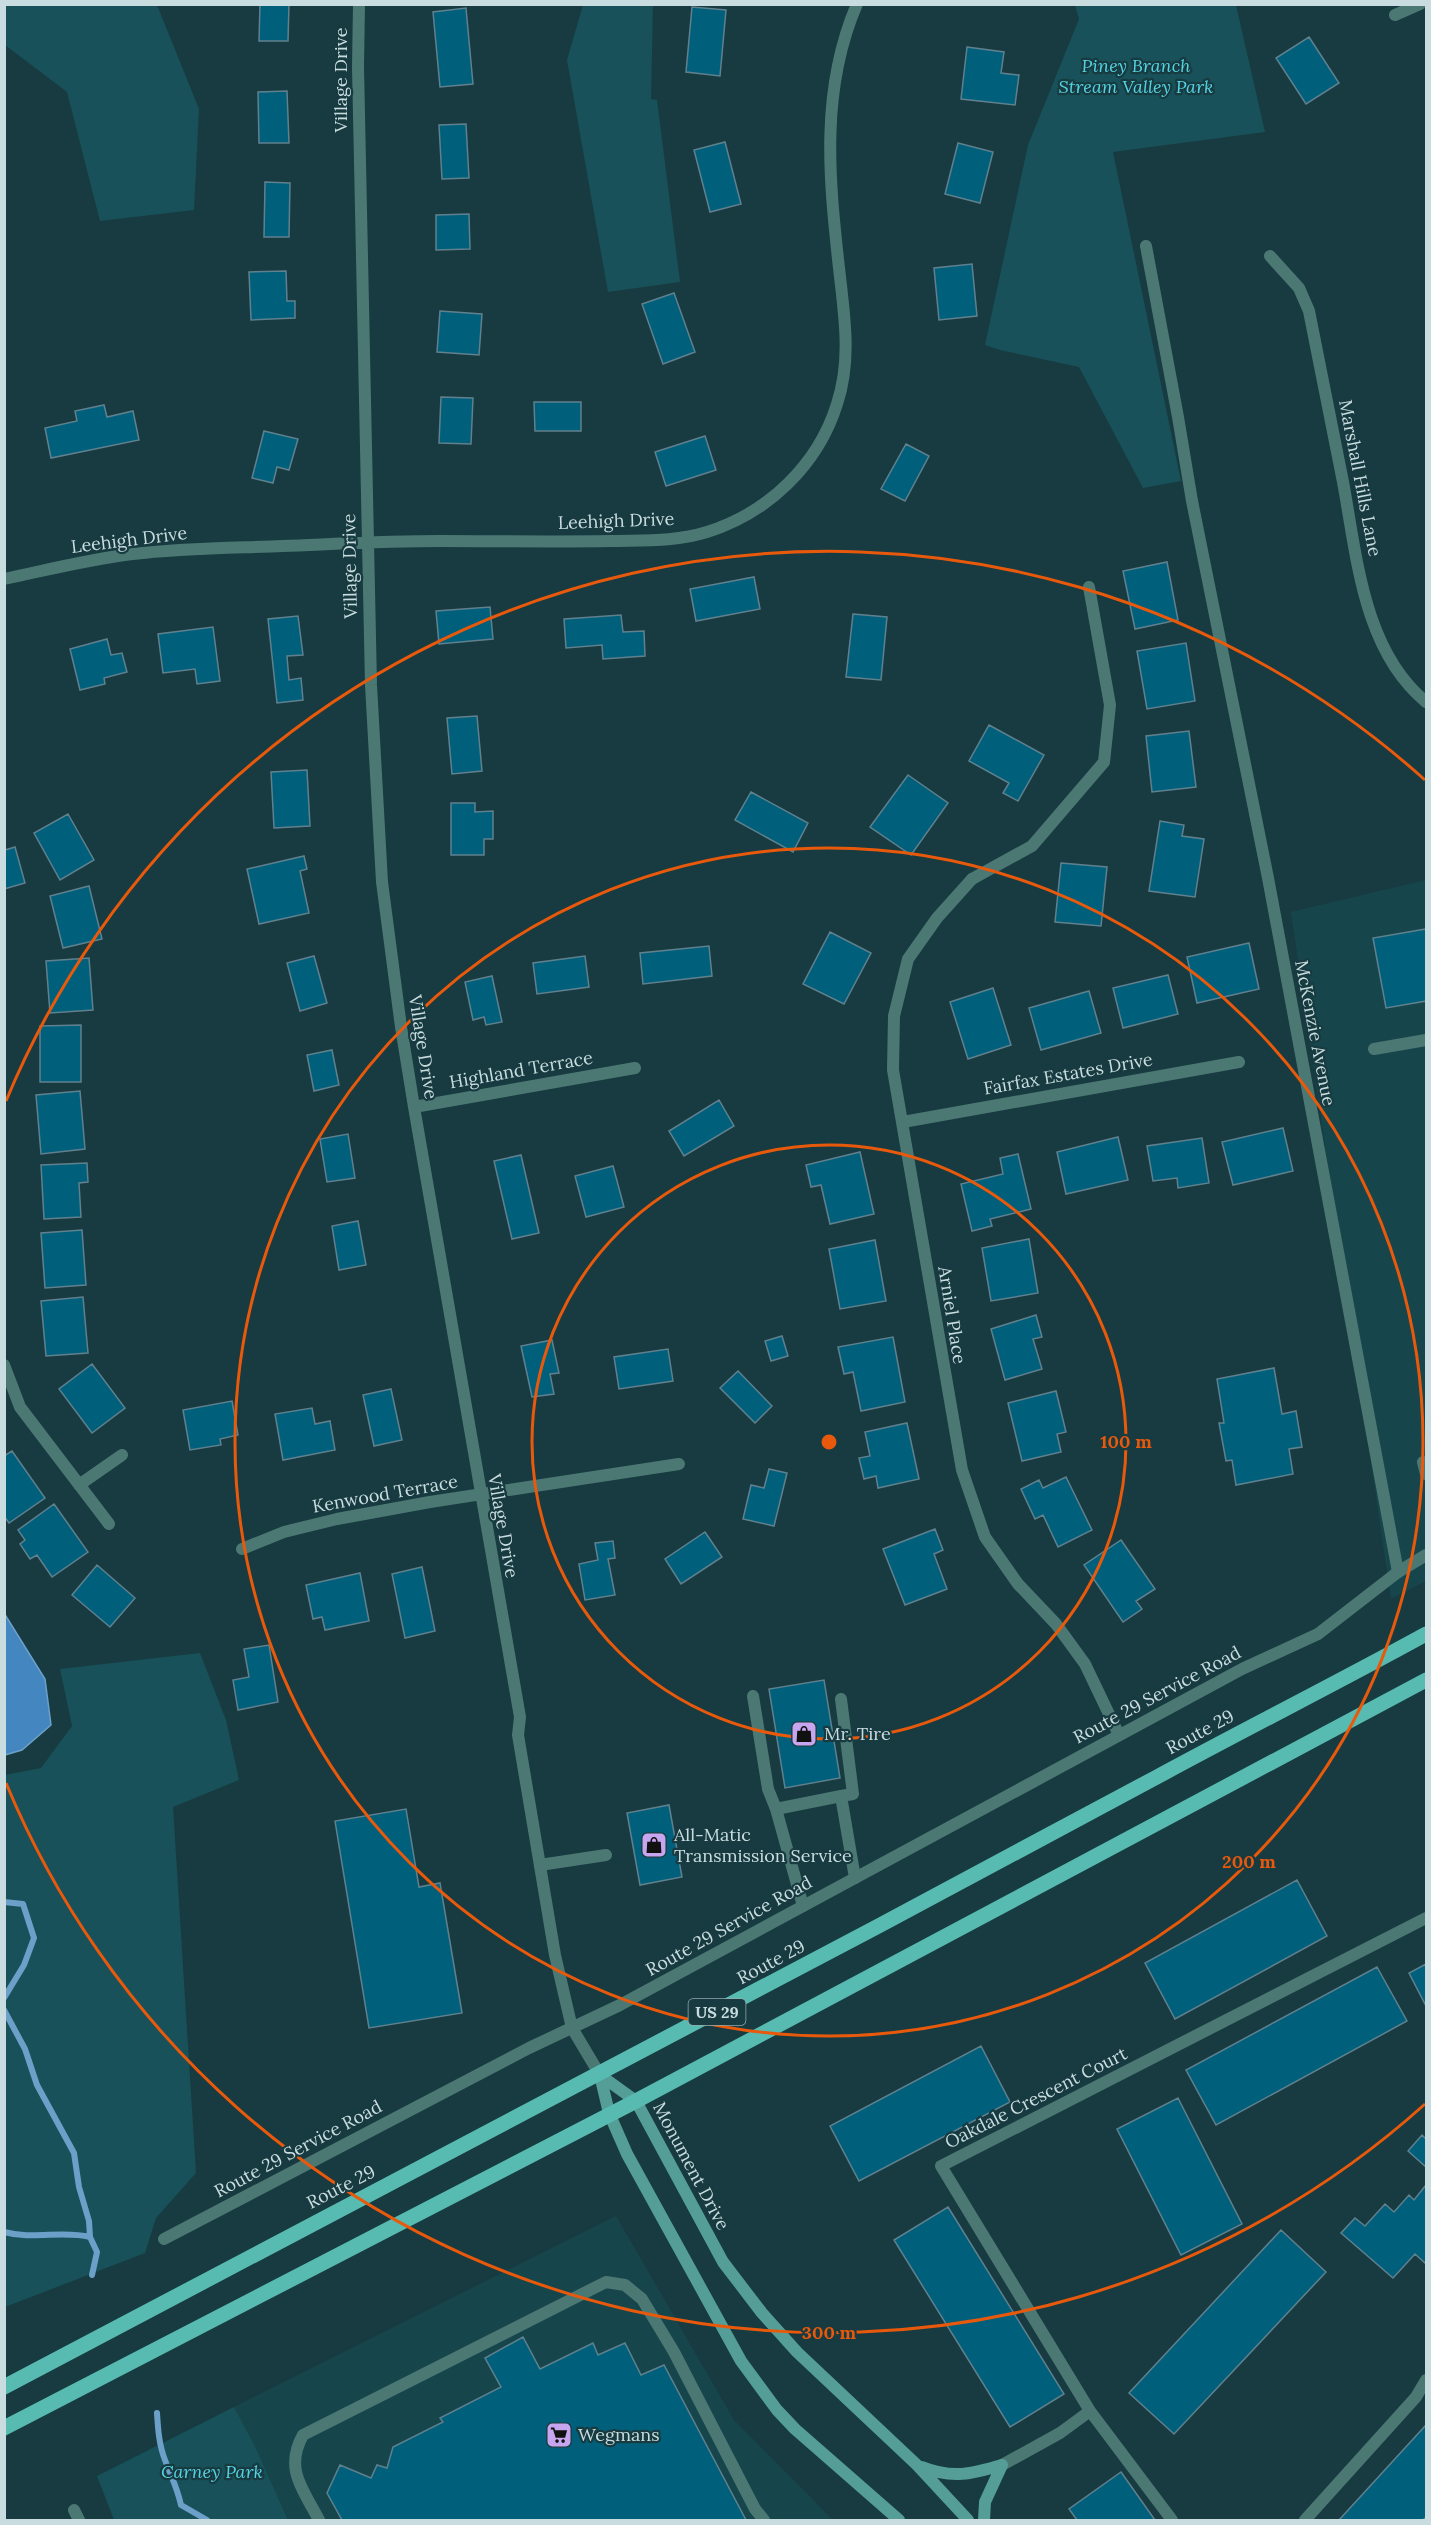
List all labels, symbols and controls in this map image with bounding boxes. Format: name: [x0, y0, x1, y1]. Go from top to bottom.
street label: Village Drive: [329, 27, 352, 134]
park label: Piney Branch Stream Valley Park: [1059, 54, 1213, 98]
street label: Marshall Hills Lane: [1334, 398, 1387, 558]
street label: Leehigh Drive: [557, 507, 675, 534]
street label: Village Drive: [337, 513, 362, 620]
street label: Leehigh Drive: [70, 521, 188, 558]
street label: McKenzie Avenue: [1290, 958, 1341, 1108]
street label: Village Drive: [404, 992, 443, 1101]
street label: Highland Terrace: [447, 1046, 595, 1093]
street label: Fairfax Estates Drive: [982, 1047, 1155, 1100]
street label: Arniel Place: [933, 1263, 972, 1366]
text: 100 m: [1100, 1430, 1152, 1453]
centre of rings: [819, 1432, 839, 1452]
street label: Kenwood Terrace: [310, 1469, 460, 1518]
street label: Village Drive: [483, 1471, 524, 1580]
street label: Route 29 Service Road: [1070, 1642, 1244, 1748]
street label: Route 29: [1162, 1705, 1238, 1759]
shop icon: Mr. Tire: [789, 1719, 819, 1749]
place label: Mr. Tire: [824, 1722, 891, 1745]
place label: All-Matic Transmission Service: [673, 1823, 852, 1867]
shop icon: All-Matic Transmission Service: [639, 1830, 669, 1860]
text: 200 m: [1222, 1850, 1276, 1873]
street label: Route 29 Service Road: [642, 1871, 816, 1981]
street label: Route 29: [733, 1935, 809, 1989]
road number: US 29: [688, 1999, 746, 2025]
street label: Oakdale Crescent Court: [941, 2042, 1131, 2154]
street label: Route 29 Service Road: [211, 2096, 385, 2202]
street label: Monument Drive: [648, 2098, 735, 2234]
street label: Route 29: [303, 2161, 379, 2213]
text: 300 m: [802, 2321, 857, 2344]
supermarket icon: Wegmans: [544, 2420, 574, 2450]
place label: Wegmans: [578, 2423, 660, 2446]
park label: Carney Park: [161, 2460, 263, 2483]

